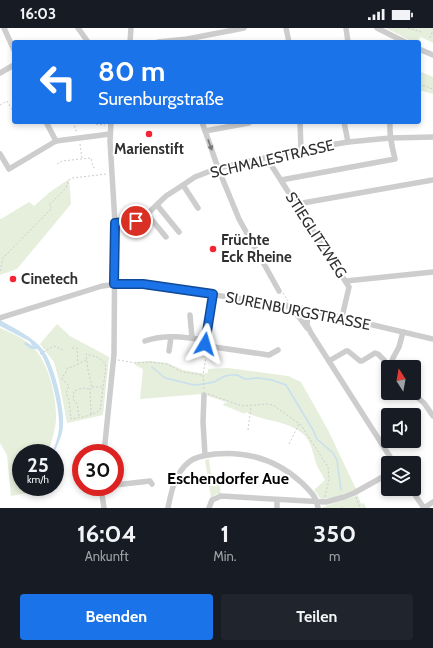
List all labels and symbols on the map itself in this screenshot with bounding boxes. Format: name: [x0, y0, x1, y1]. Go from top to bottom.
marker: Marienstift: [144, 129, 154, 139]
street label: SCHMALESTRASSE: [208, 136, 336, 182]
place label: Marienstift: [114, 140, 184, 158]
one-way arrow: [207, 140, 213, 152]
street label: STIEGLITZWEG: [282, 189, 350, 281]
pin: [119, 204, 153, 238]
place label: Früchte Eck Rheine: [221, 231, 292, 266]
marker: Früchte Eck Rheine: [208, 244, 218, 254]
place label: Cinetech: [21, 270, 78, 288]
marker: Cinetech: [8, 274, 18, 284]
street label: SURENBURGSTRASSE: [224, 288, 372, 334]
position arrow: [184, 323, 226, 365]
north arrow: [381, 360, 421, 400]
speed limit sign: 30: [72, 444, 124, 496]
district label: Eschendorfer Aue: [167, 469, 289, 488]

